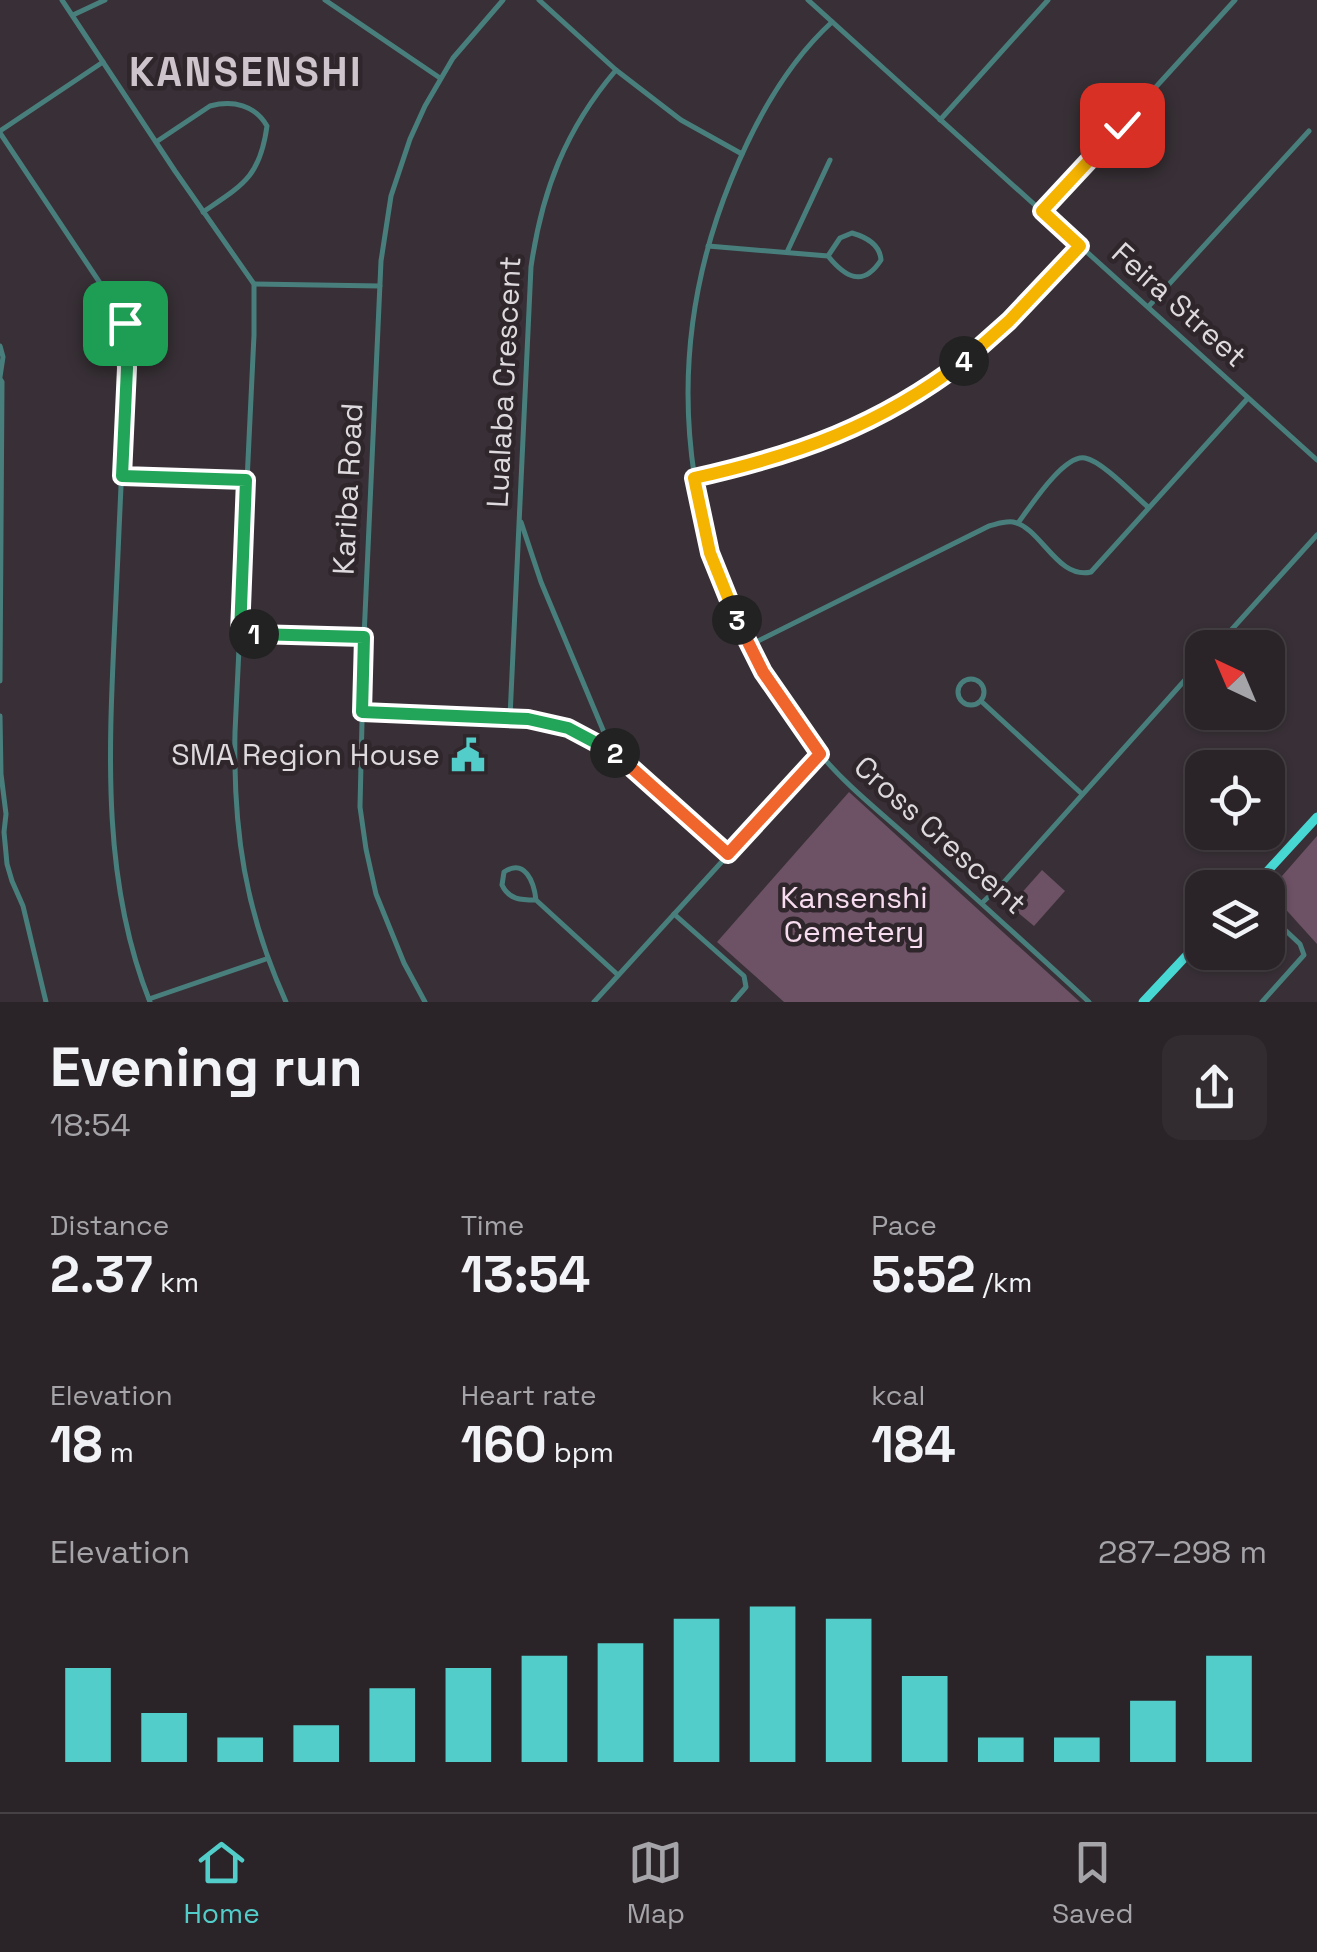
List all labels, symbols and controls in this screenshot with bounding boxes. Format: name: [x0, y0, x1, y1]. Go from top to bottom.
district label: KANSENSHI: [129, 47, 363, 98]
pin: [1080, 83, 1165, 168]
icon: check: [1095, 98, 1150, 153]
street label: Feira Street: [1104, 234, 1255, 376]
street label: Lualaba Crescent: [477, 255, 530, 509]
pin: [83, 281, 168, 366]
icon: arrive: [98, 296, 153, 351]
pin: 4: [939, 336, 989, 386]
text: 4: [955, 343, 973, 379]
street label: Kariba Road: [324, 402, 371, 576]
pin: 3: [712, 595, 762, 645]
text: 3: [728, 602, 746, 638]
pin: 1: [229, 609, 279, 659]
text: 1: [248, 616, 260, 652]
north arrow: [1185, 630, 1285, 730]
map controls: [1185, 630, 1285, 970]
pin: 2: [590, 728, 640, 778]
place label: SMA Region House: [171, 735, 440, 774]
text: 2: [607, 735, 623, 771]
public building icon: SMA Region House: [449, 736, 487, 774]
street label: Cross Crescent: [846, 747, 1035, 922]
button: locate: [1185, 750, 1285, 850]
button: layers: [1185, 870, 1285, 970]
park label: Kansenshi Cemetery: [780, 878, 928, 951]
text: Evening run: [50, 1032, 363, 1102]
button: share: [1162, 1035, 1267, 1140]
text: 18:54: [50, 1105, 131, 1145]
text: Distance: [50, 1207, 169, 1243]
text: Time: [461, 1207, 524, 1243]
text: Pace: [871, 1207, 937, 1243]
text: 2.37: [50, 1243, 153, 1307]
text: 13:54: [461, 1243, 590, 1307]
text: 5:52: [871, 1243, 976, 1307]
text: km: [153, 1264, 199, 1300]
text: /km: [976, 1264, 1032, 1300]
text: Elevation: [50, 1377, 173, 1413]
text: Heart rate: [461, 1377, 597, 1413]
text: kcal: [871, 1377, 925, 1413]
text: 18: [50, 1413, 103, 1477]
text: 160: [461, 1413, 547, 1477]
text: 184: [871, 1413, 956, 1477]
text: m: [103, 1434, 134, 1470]
text: bpm: [547, 1434, 614, 1470]
text: Elevation: [50, 1532, 190, 1572]
text: 287–298 m: [1098, 1532, 1267, 1572]
tab: Home: [183, 1835, 260, 1931]
tab: Map: [627, 1835, 685, 1931]
tab: Saved: [1052, 1835, 1134, 1931]

